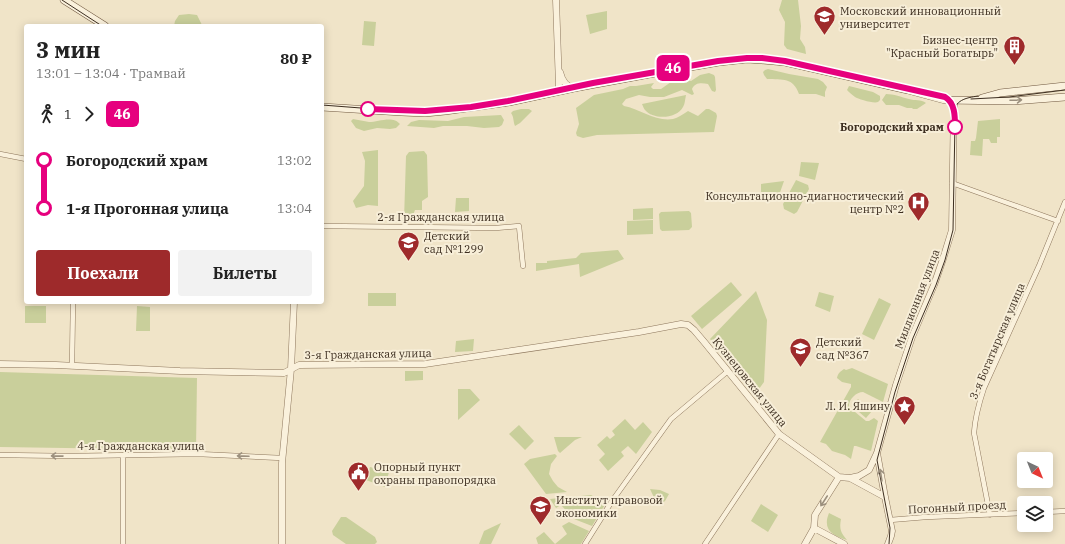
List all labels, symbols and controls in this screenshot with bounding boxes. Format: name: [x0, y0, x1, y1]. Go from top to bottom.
school or university icon: Московский инновационный университет: [811, 4, 837, 37]
place label: Московский инновационный университет: [840, 4, 1001, 31]
place label: Бизнес-центр "Красный Богатырь": [886, 33, 998, 60]
building icon: Бизнес-центр "Красный Богатырь": [1001, 33, 1027, 66]
text: 3 мин: [36, 35, 101, 64]
text: 80 ₽: [280, 49, 312, 68]
line badge: 46: [655, 55, 691, 81]
text: 46: [665, 59, 681, 77]
text: 13:01 – 13:04 · Трамвай: [36, 65, 186, 82]
one-way arrow: [1009, 97, 1022, 104]
unlabelled marker: [360, 101, 376, 117]
icon: walk: [36, 103, 58, 125]
icon: forward: [78, 103, 100, 125]
text: 46: [114, 105, 131, 123]
text: 1: [64, 106, 72, 123]
marker: Богородский храм: [947, 119, 963, 135]
place label: Богородский храм: [840, 120, 944, 134]
text: Богородский храм: [66, 151, 208, 170]
text: 13:02: [277, 152, 312, 169]
place label: Консультационно-диагностический центр №2: [705, 189, 904, 216]
hospital icon: Консультационно-диагностический центр №2: [906, 189, 932, 222]
text: 1-я Прогонная улица: [66, 199, 229, 218]
text: 13:04: [277, 200, 312, 217]
street label: 2-я Гражданская улица: [377, 210, 505, 224]
school or university icon: Детский сад №1299: [396, 229, 422, 262]
place label: Детский сад №1299: [424, 229, 484, 256]
street label: Миллионная улица: [892, 247, 942, 351]
button: Поехали: [36, 250, 170, 296]
button: Билеты: [178, 250, 312, 296]
street label: 3-я Богатырская улица: [966, 281, 1028, 401]
street label: Кузнецовская улица: [710, 335, 790, 429]
school or university icon: Детский сад №367: [788, 335, 814, 368]
place label: Детский сад №367: [816, 335, 869, 362]
street label: 3-я Гражданская улица: [304, 346, 432, 362]
place icon: Л. И. Яшину: [892, 393, 918, 426]
place label: Л. И. Яшину: [826, 399, 890, 413]
street label: 4-я Гражданская улица: [77, 439, 205, 453]
one-way arrow: [51, 452, 64, 460]
north arrow: [1017, 452, 1053, 488]
map controls: [1017, 452, 1053, 532]
one-way arrow: [237, 453, 250, 460]
public building icon: Опорный пункт охраны правопорядка: [345, 460, 371, 493]
place label: Опорный пункт охраны правопорядка: [374, 460, 496, 487]
one-way arrow: [877, 469, 885, 482]
school or university icon: Институт правовой экономики: [528, 493, 554, 526]
place label: Институт правовой экономики: [556, 493, 663, 520]
one-way arrow: [820, 495, 828, 506]
button: layers: [1017, 496, 1053, 532]
street label: Погонный проезд: [908, 497, 1007, 517]

